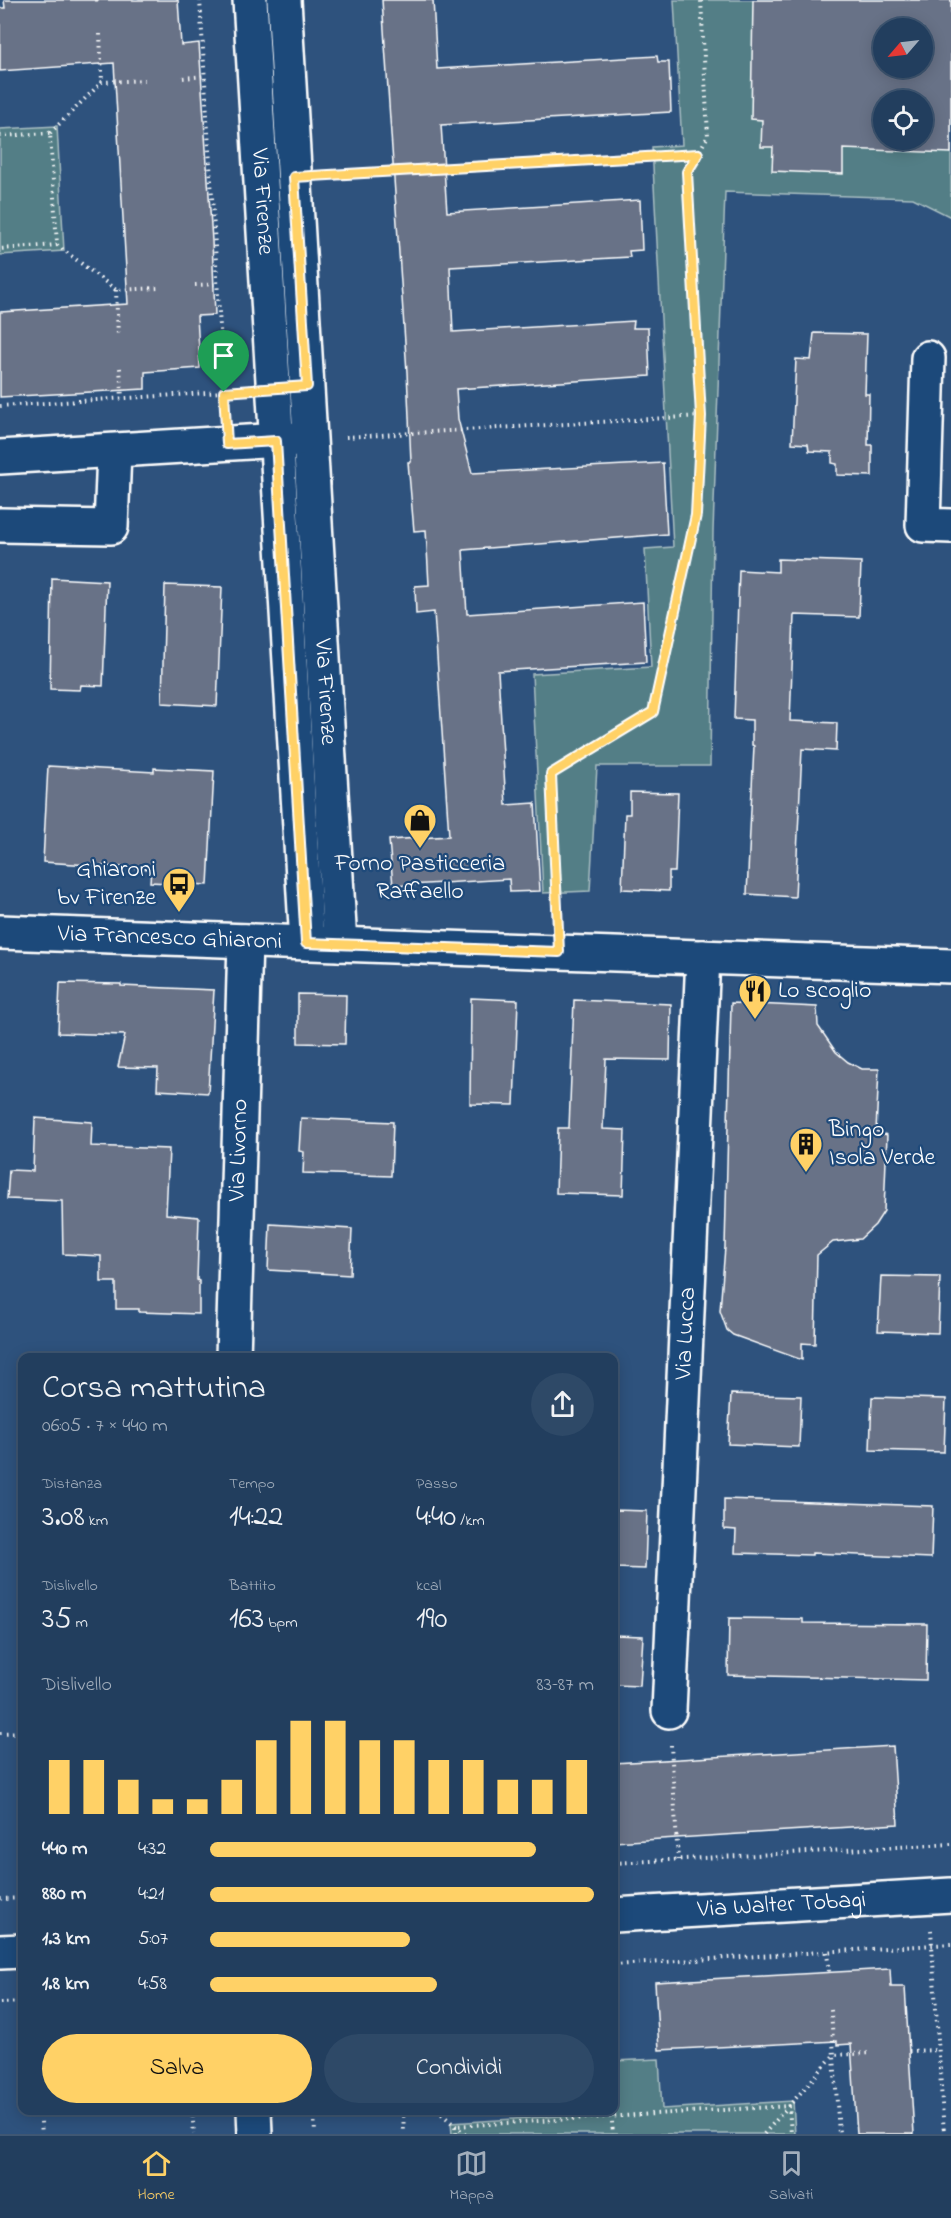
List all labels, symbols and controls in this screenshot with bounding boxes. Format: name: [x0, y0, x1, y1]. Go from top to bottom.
north arrow: [873, 18, 933, 78]
map controls: [873, 18, 933, 150]
button: locate: [873, 90, 933, 150]
street label: Via Firenze: [241, 146, 283, 256]
pin: [198, 330, 249, 392]
icon: arrive: [207, 339, 240, 372]
street label: Via Firenze: [304, 637, 346, 746]
shop icon: Forno Pasticceria Raffaello: [402, 802, 438, 849]
place label: Forno Pasticceria Raffaello: [334, 847, 505, 910]
place label: Ghiaroni bv Firenze: [57, 853, 156, 916]
bus stop icon: Ghiaroni bv Firenze: [161, 866, 197, 913]
street label: Via Francesco Ghiaroni: [56, 917, 283, 960]
restaurant icon: Lo scoglio: [737, 973, 773, 1020]
place label: Lo scoglio: [778, 974, 871, 1009]
street label: Via Livorno: [220, 1098, 258, 1203]
place label: Bingo Isola Verde: [828, 1113, 936, 1176]
building icon: Bingo Isola Verde: [788, 1126, 824, 1173]
street label: Via Lucca: [666, 1286, 706, 1381]
text: Corsa mattutina: [42, 1365, 266, 1413]
button: share: [531, 1373, 594, 1436]
text: 06:05 · 7 × 440 m: [42, 1412, 168, 1441]
text: Distanza: [42, 1472, 102, 1496]
text: Tempo: [229, 1472, 275, 1496]
text: Passo: [416, 1472, 458, 1496]
text: 3.08: [42, 1496, 85, 1540]
text: 14:22: [229, 1496, 283, 1540]
text: 4:40: [416, 1496, 456, 1540]
text: km: [85, 1509, 108, 1533]
text: /km: [456, 1509, 485, 1533]
text: Dislivello: [42, 1574, 98, 1598]
text: Battito: [229, 1574, 276, 1598]
text: kcal: [416, 1574, 441, 1598]
text: 35: [42, 1598, 72, 1642]
text: 163: [229, 1598, 264, 1642]
text: 190: [416, 1598, 448, 1642]
text: m: [72, 1611, 88, 1635]
text: bpm: [264, 1611, 298, 1635]
text: Dislivello: [42, 1671, 112, 1700]
text: 83–87 m: [536, 1671, 594, 1700]
text: 440 m: [42, 1835, 88, 1864]
text: 4:32: [138, 1835, 166, 1864]
text: 880 m: [42, 1880, 86, 1909]
text: 4:21: [138, 1880, 164, 1909]
street label: Via Walter Tobagi: [695, 1883, 867, 1928]
text: 1.3 km: [42, 1925, 90, 1954]
text: 5:07: [138, 1925, 168, 1954]
text: 1.8 km: [42, 1970, 89, 1999]
text: 4:58: [138, 1970, 167, 1999]
button: Salva: [42, 2034, 312, 2103]
button: Condividi: [324, 2034, 594, 2103]
tab: Home: [137, 2147, 175, 2207]
tab: Mappa: [450, 2147, 494, 2207]
tab: Salvati: [769, 2147, 814, 2207]

